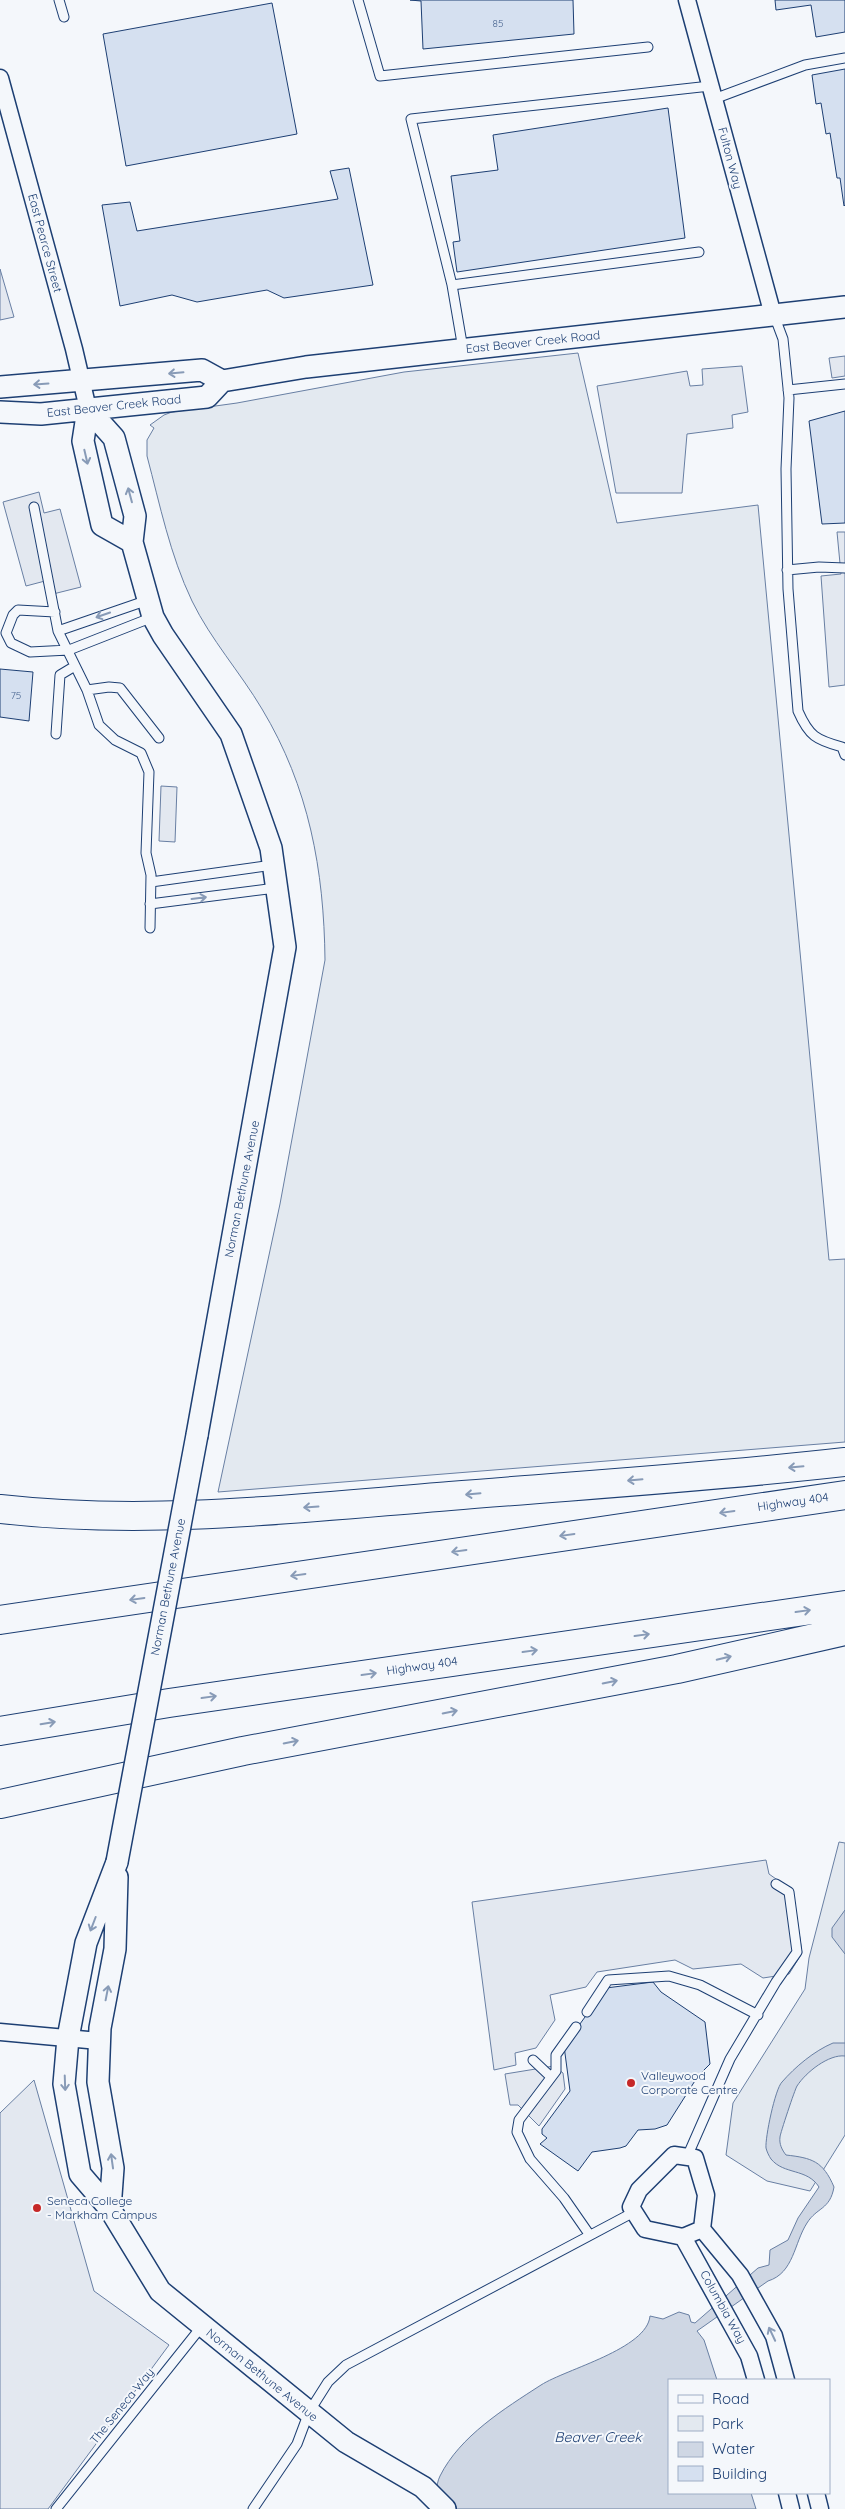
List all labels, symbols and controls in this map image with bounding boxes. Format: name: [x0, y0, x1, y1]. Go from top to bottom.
house number: 85: [493, 17, 503, 30]
street label: Fulton Way: [715, 125, 746, 190]
street label: East Pearce Street: [25, 192, 66, 294]
street label: East Beaver Creek Road: [465, 327, 601, 356]
one-way arrow: [168, 368, 184, 378]
one-way arrow: [33, 379, 49, 389]
street label: East Beaver Creek Road: [46, 391, 182, 420]
one-way arrow: [82, 449, 91, 465]
one-way arrow: [124, 487, 134, 503]
one-way arrow: [95, 611, 111, 621]
house number: 75: [11, 689, 21, 702]
one-way arrow: [190, 892, 206, 902]
street label: Norman Bethune Avenue: [221, 1119, 262, 1259]
one-way arrow: [789, 1462, 805, 1471]
one-way arrow: [627, 1476, 643, 1485]
one-way arrow: [465, 1489, 481, 1499]
street label: Highway 404: [756, 1489, 830, 1514]
one-way arrow: [303, 1502, 319, 1511]
one-way arrow: [720, 1507, 736, 1517]
street label: Norman Bethune Avenue: [147, 1517, 188, 1657]
one-way arrow: [559, 1531, 575, 1541]
one-way arrow: [451, 1546, 467, 1556]
one-way arrow: [290, 1570, 306, 1580]
one-way arrow: [130, 1594, 146, 1604]
one-way arrow: [794, 1606, 810, 1616]
one-way arrow: [634, 1629, 650, 1639]
one-way arrow: [522, 1646, 538, 1656]
street label: Highway 404: [385, 1653, 459, 1678]
one-way arrow: [716, 1653, 732, 1662]
one-way arrow: [361, 1669, 377, 1679]
one-way arrow: [601, 1676, 617, 1686]
one-way arrow: [200, 1692, 216, 1702]
one-way arrow: [442, 1706, 458, 1716]
one-way arrow: [40, 1717, 56, 1727]
one-way arrow: [282, 1737, 298, 1746]
one-way arrow: [88, 1916, 97, 1931]
one-way arrow: [102, 1985, 112, 2001]
place label: Valleywood Corporate Centre: [641, 2068, 738, 2097]
one-way arrow: [60, 2075, 70, 2091]
marker: Valleywood Corporate Centre: [625, 2077, 637, 2089]
one-way arrow: [106, 2153, 116, 2169]
place label: Seneca College - Markham Campus: [47, 2193, 158, 2222]
marker: Seneca College - Markham Campus: [31, 2202, 43, 2214]
street label: Columbia Way: [697, 2267, 750, 2346]
street label: Norman Bethune Avenue: [203, 2325, 321, 2424]
one-way arrow: [766, 2327, 776, 2342]
street label: The Seneca Way: [86, 2365, 157, 2447]
legend: [668, 2379, 830, 2494]
text: Road: [712, 2389, 749, 2408]
text: Park: [712, 2414, 744, 2433]
water label: Beaver Creek: [554, 2428, 643, 2446]
text: Water: [712, 2439, 755, 2458]
text: Building: [712, 2464, 767, 2483]

